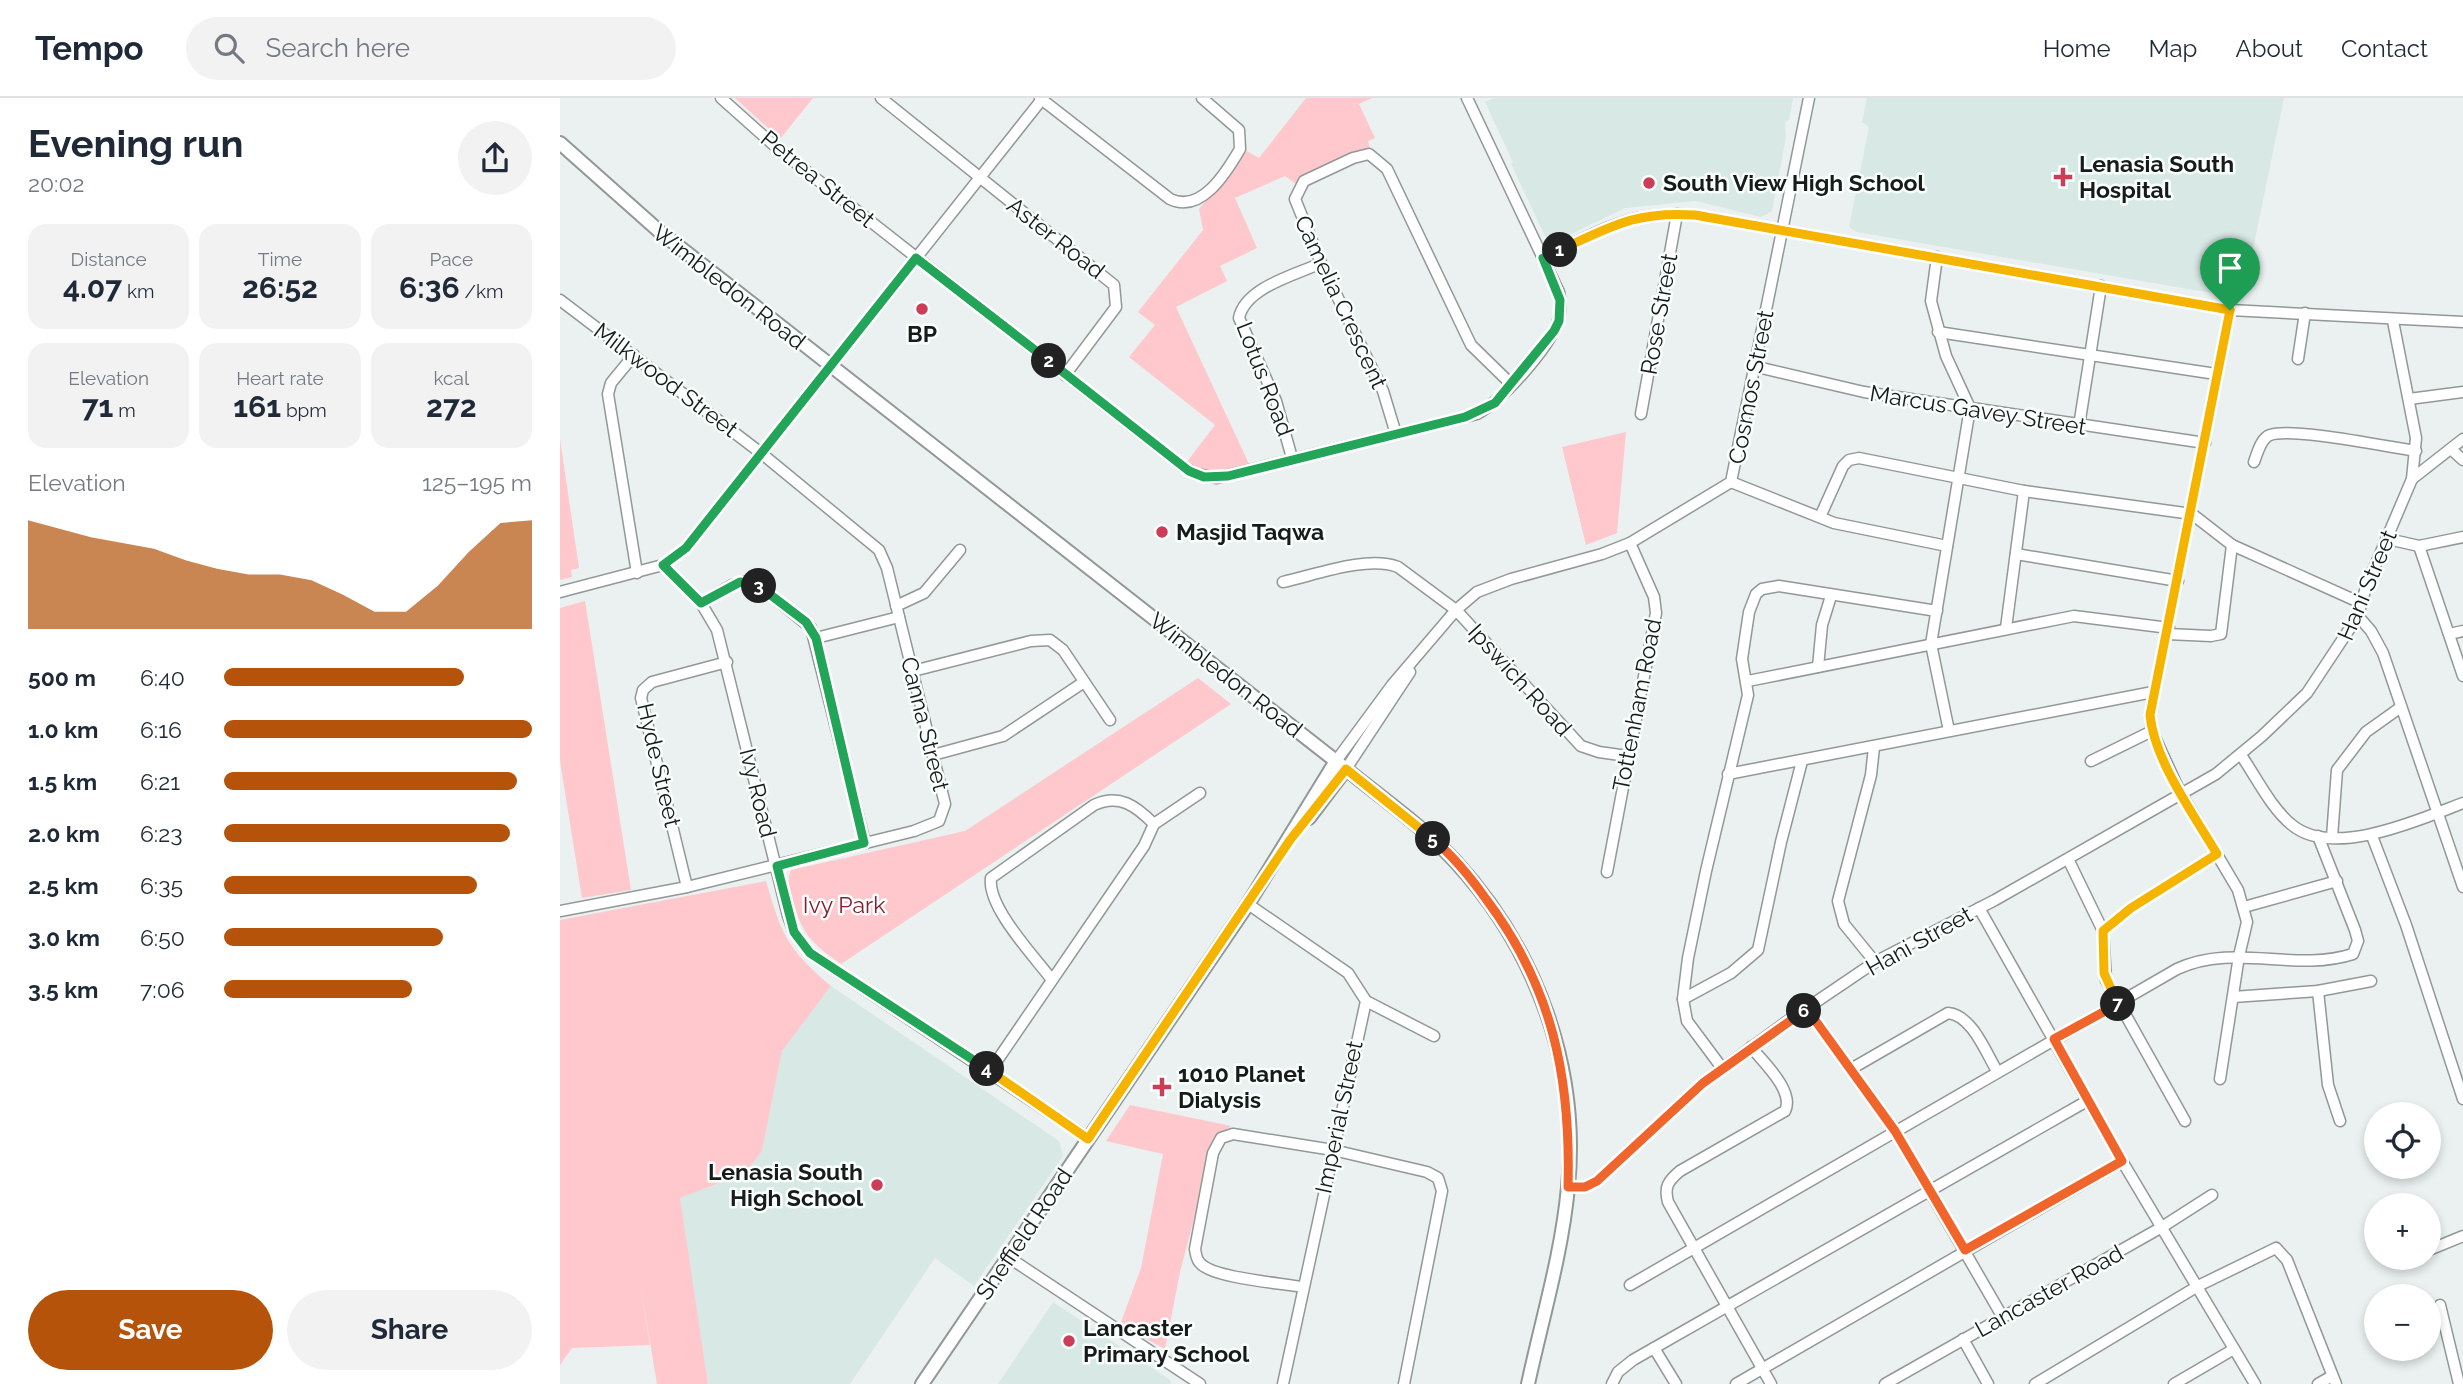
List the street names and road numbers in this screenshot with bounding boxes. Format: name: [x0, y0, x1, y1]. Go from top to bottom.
street label: Petrea Street: [756, 125, 881, 233]
street label: Aster Road: [1002, 191, 1110, 284]
street label: Camelia Crescent: [1290, 211, 1393, 393]
street label: Wimbledon Road: [647, 219, 811, 355]
street label: Rose Street: [1635, 251, 1682, 377]
street label: Cosmos Street: [1722, 307, 1779, 466]
street label: Milkwood Street: [589, 317, 744, 443]
street label: Lotus Road: [1231, 318, 1300, 440]
street label: Marcus Gavey Street: [1868, 379, 2088, 440]
street label: Hani Street: [2331, 525, 2402, 644]
street label: Wimbledon Road: [1144, 607, 1308, 743]
street label: Tottenham Road: [1607, 616, 1666, 793]
street label: Ipswich Road: [1463, 618, 1578, 741]
street label: Canna Street: [896, 654, 955, 794]
street label: Hyde Street: [632, 700, 687, 830]
street label: Ivy Road: [734, 746, 783, 840]
street label: Hani Street: [1861, 900, 1977, 981]
street label: Imperial Street: [1309, 1038, 1368, 1196]
street label: Sheffield Road: [970, 1163, 1077, 1305]
street label: Lancaster Road: [1970, 1239, 2128, 1342]

